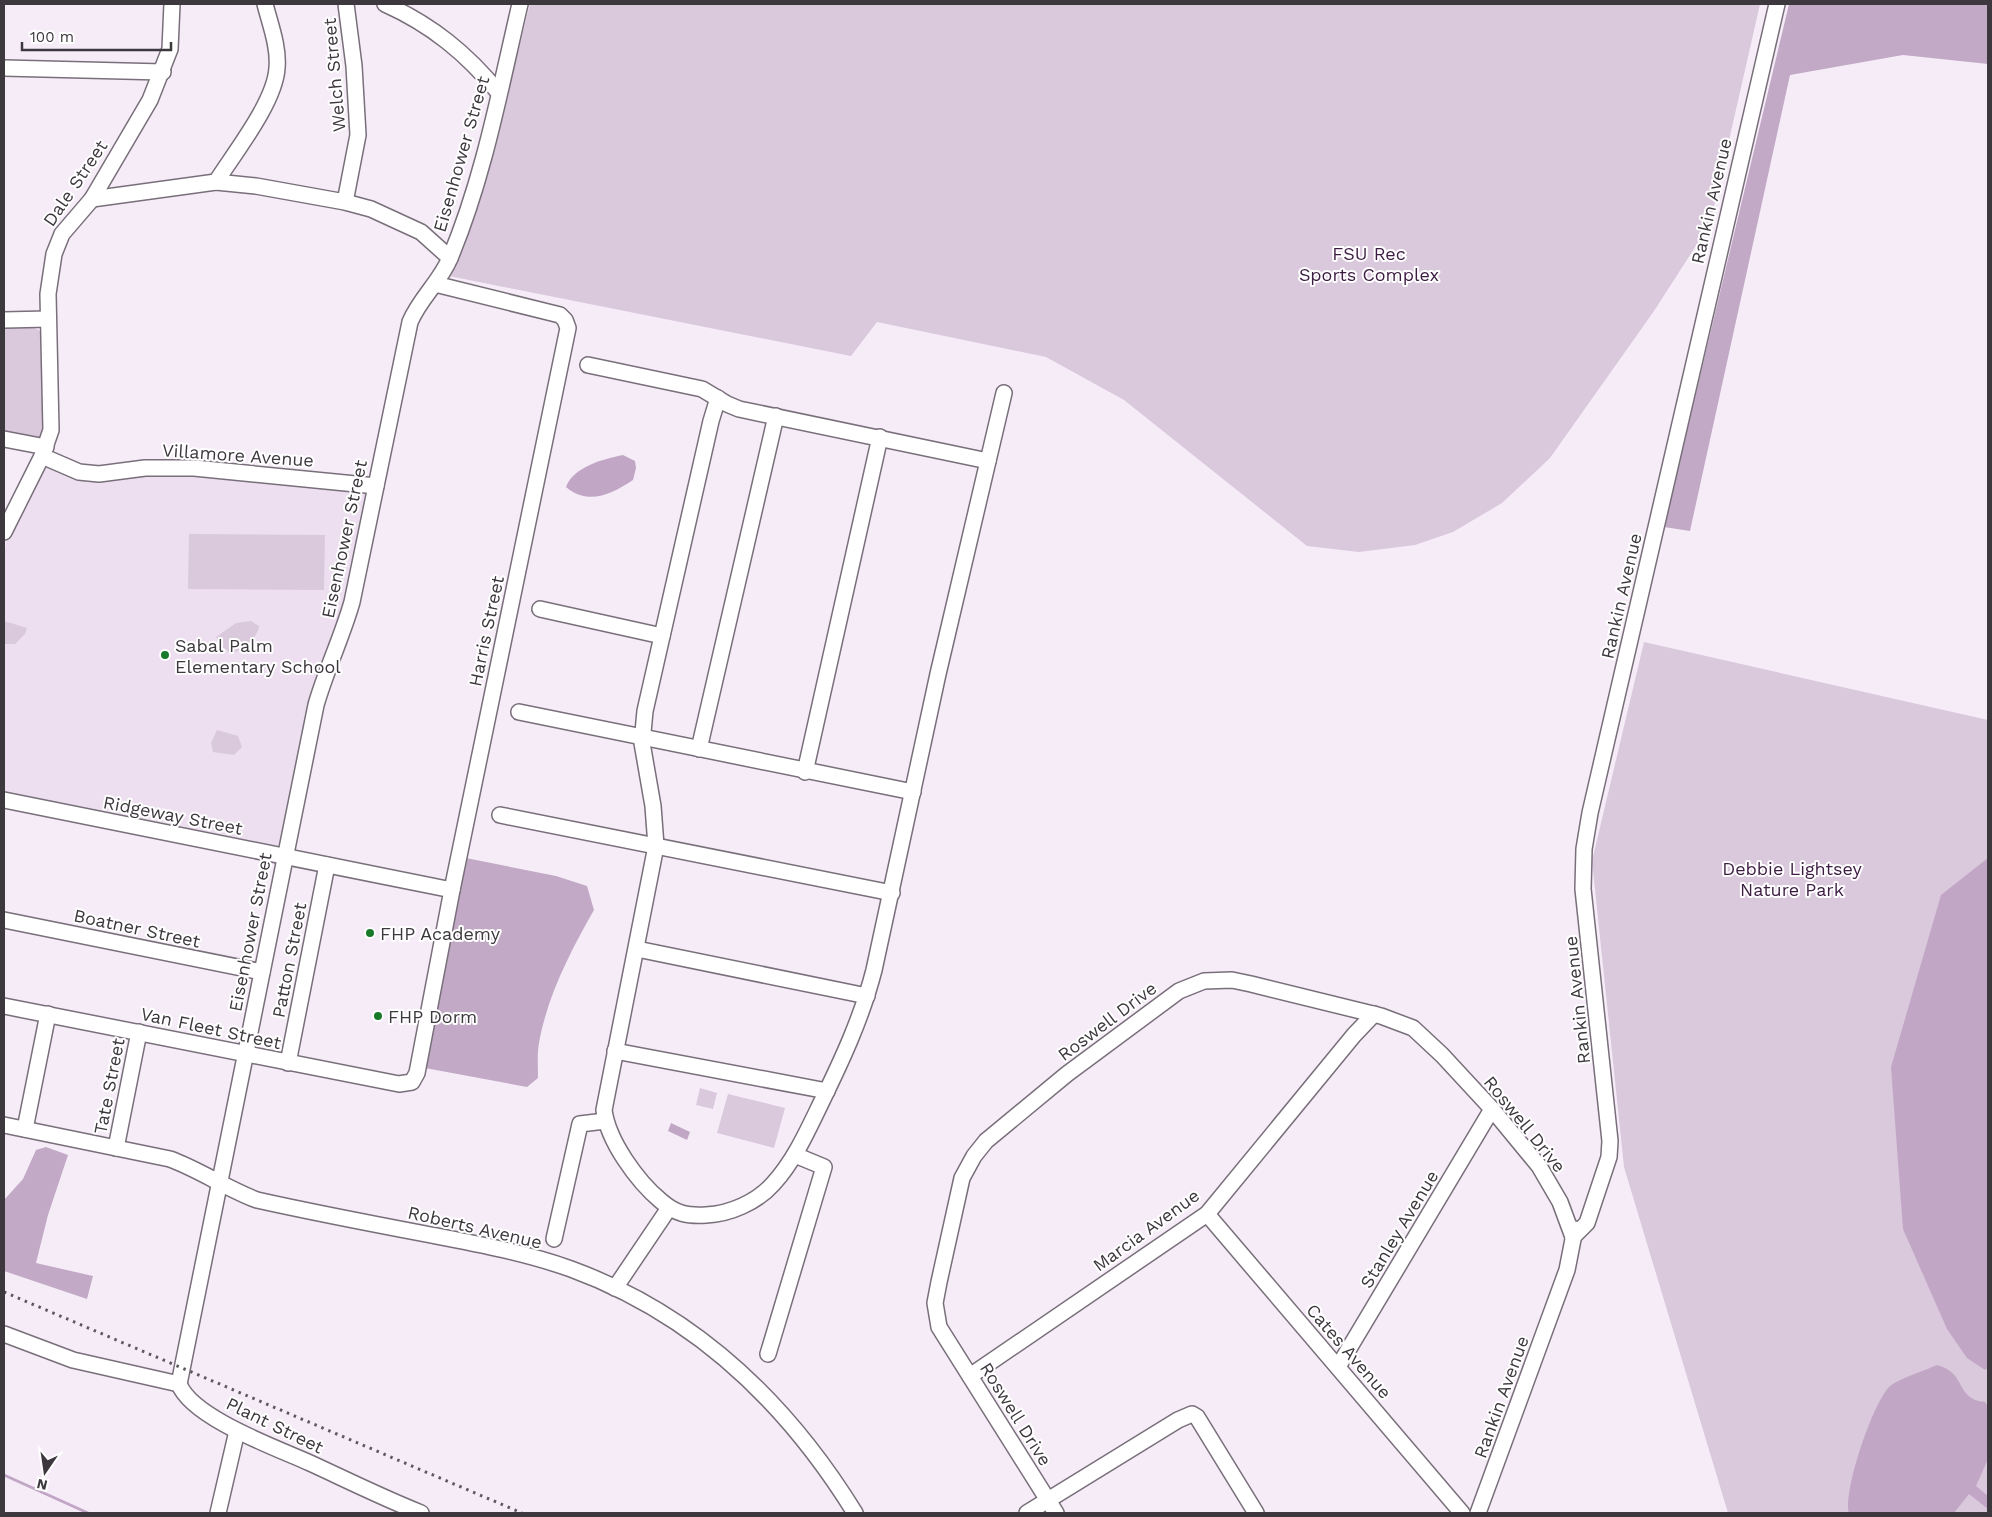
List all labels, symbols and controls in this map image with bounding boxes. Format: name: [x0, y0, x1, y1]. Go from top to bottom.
street label: Welch Street: [319, 17, 349, 133]
scale bar: [22, 20, 171, 52]
text: 100 m: [30, 28, 74, 46]
street label: Eisenhower Street: [429, 73, 493, 234]
street label: Dale Street: [39, 136, 112, 230]
street label: Rankin Avenue: [1686, 136, 1736, 266]
park label: FSU Rec Sports Complex: [1299, 243, 1439, 285]
street label: Villamore Avenue: [161, 439, 315, 471]
street label: Eisenhower Street: [317, 457, 371, 620]
street label: Rankin Avenue: [1596, 531, 1646, 661]
street label: Harris Street: [464, 573, 508, 688]
place label: Sabal Palm Elementary School: [175, 635, 341, 677]
marker: Sabal Palm Elementary School: [159, 649, 171, 661]
street label: Ridgeway Street: [102, 791, 245, 839]
street label: Eisenhower Street: [224, 850, 276, 1013]
park label: Debbie Lightsey Nature Park: [1722, 858, 1863, 900]
street label: Patton Street: [268, 900, 311, 1019]
street label: Boatner Street: [72, 904, 203, 952]
place label: FHP Academy: [380, 923, 501, 944]
marker: FHP Academy: [364, 927, 376, 939]
street label: Rankin Avenue: [1560, 935, 1594, 1065]
street label: Roswell Drive: [1054, 977, 1160, 1065]
street label: Van Fleet Street: [139, 1003, 284, 1053]
place label: FHP Dorm: [388, 1006, 477, 1027]
marker: FHP Dorm: [372, 1010, 384, 1022]
street label: Tate Street: [89, 1036, 129, 1136]
street label: Roswell Drive: [1480, 1072, 1570, 1176]
street label: Stanley Avenue: [1356, 1166, 1442, 1292]
street label: Marcia Avenue: [1089, 1184, 1203, 1276]
street label: Roberts Avenue: [406, 1201, 544, 1253]
street label: Cates Avenue: [1302, 1299, 1396, 1403]
street label: Rankin Avenue: [1469, 1333, 1533, 1461]
street label: Roswell Drive: [976, 1358, 1056, 1470]
street label: Plant Street: [223, 1392, 327, 1458]
north arrow: [20, 1447, 70, 1497]
text: N: [35, 1476, 49, 1494]

